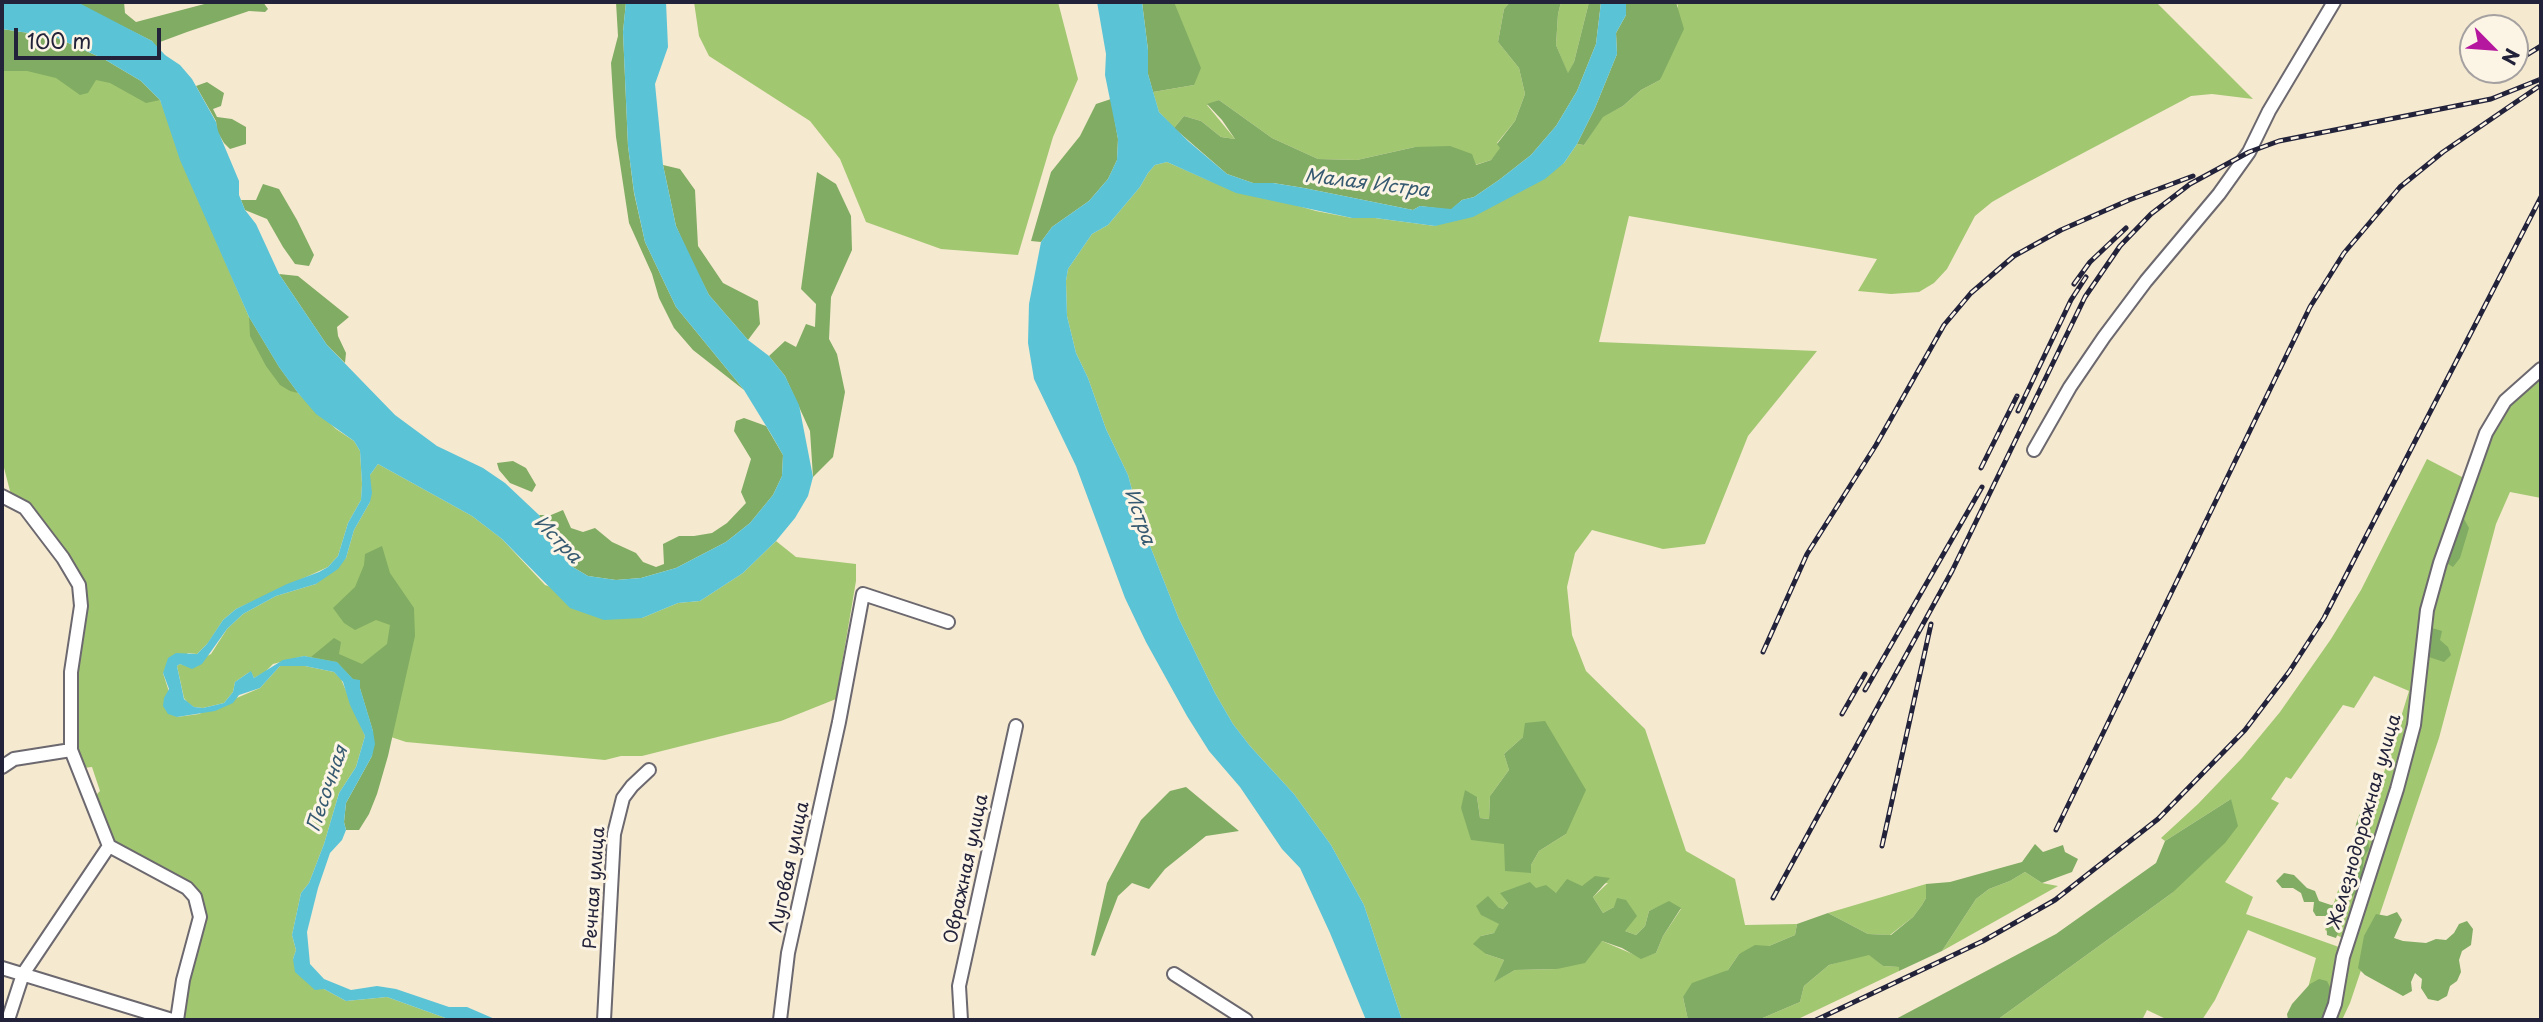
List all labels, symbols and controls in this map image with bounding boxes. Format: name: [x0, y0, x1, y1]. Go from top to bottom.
scale bar: [18, 14, 164, 58]
north arrow: [2459, 14, 2529, 84]
text: 100 m: [27, 24, 91, 56]
text: N: [2495, 44, 2527, 70]
water label: Малая Истра: [1303, 165, 1431, 203]
water label: Истра: [1119, 486, 1159, 548]
water label: Истра: [529, 511, 585, 569]
street label: Железнодорожная улица: [2324, 712, 2406, 932]
water label: Песочная: [303, 743, 353, 835]
street label: Овражная улица: [941, 792, 993, 946]
street label: Луговая улица: [766, 800, 814, 934]
street label: Речная улица: [580, 826, 610, 950]

